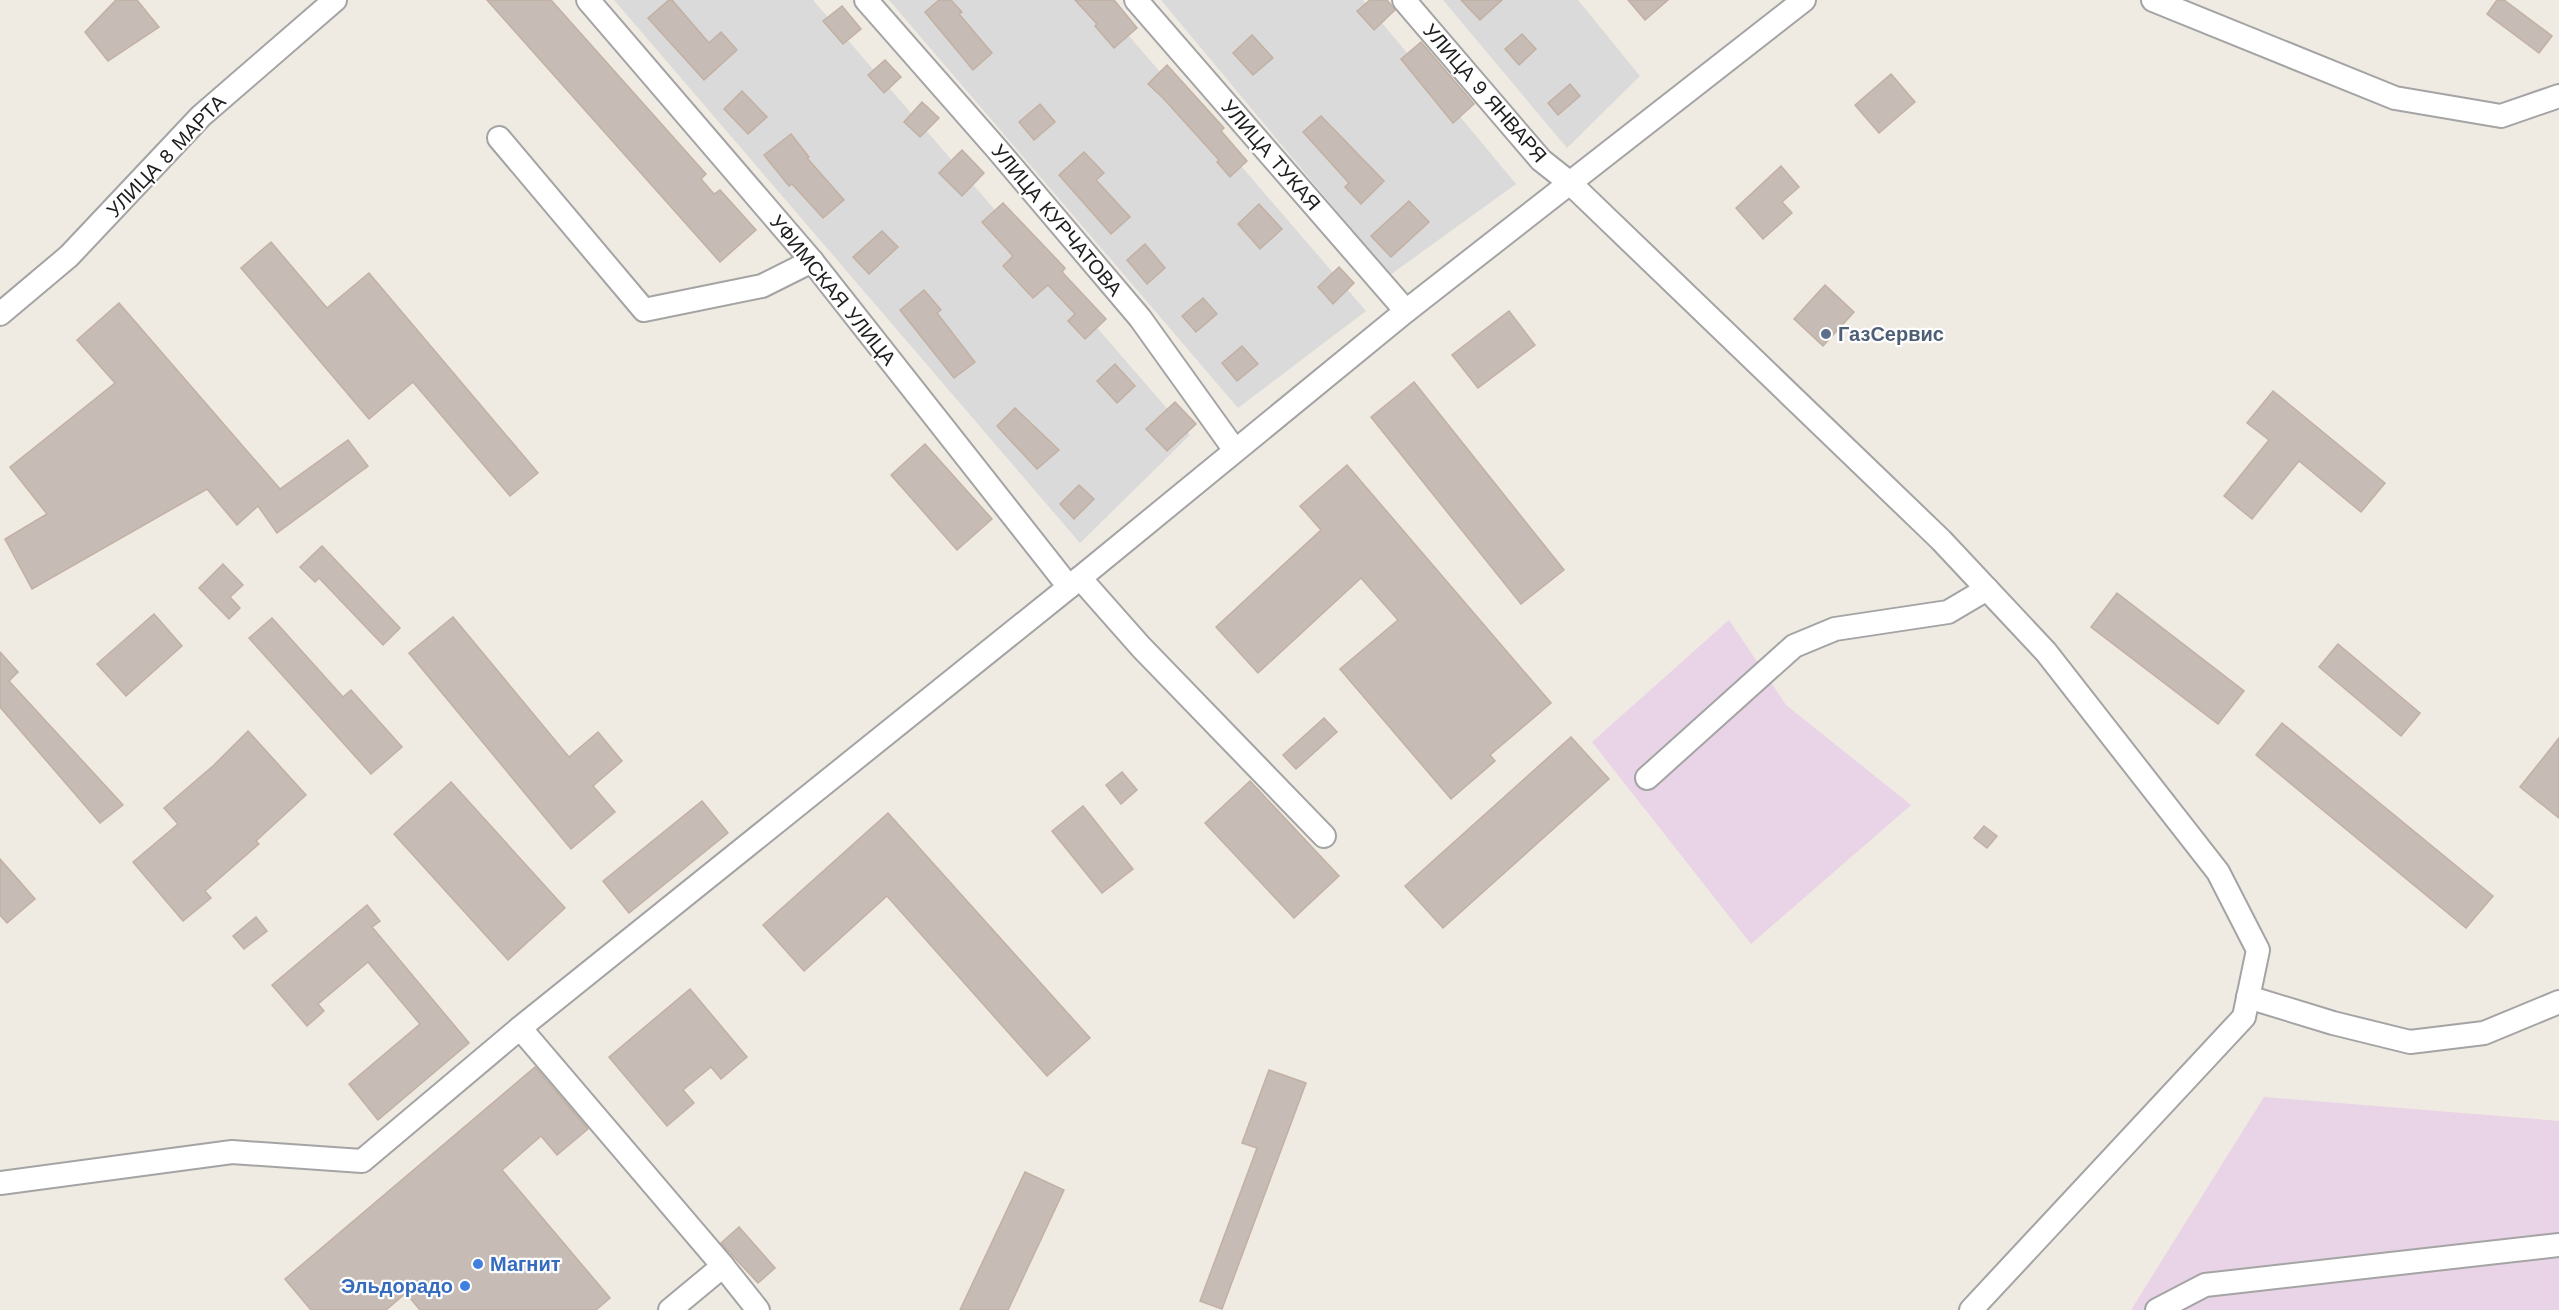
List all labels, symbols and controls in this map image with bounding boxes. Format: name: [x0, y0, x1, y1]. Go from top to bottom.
street label: УЛИЦА 9 ЯНВАРЯ: [1418, 19, 1552, 167]
street label: УЛИЦА 8 МАРТА: [101, 89, 231, 222]
street label: УЛИЦА ТУКАЯ: [1216, 95, 1326, 215]
street label: УЛИЦА КУРЧАТОВА: [987, 139, 1128, 301]
street label: УФИМСКАЯ УЛИЦА: [765, 210, 901, 371]
place label: ГазСервис: [1838, 322, 1944, 346]
marker: ГазСервис: [1819, 327, 1833, 341]
place label: Магнит: [490, 1252, 561, 1276]
marker: Магнит: [471, 1257, 485, 1271]
place label: Эльдорадо: [341, 1274, 453, 1298]
marker: Эльдорадо: [458, 1279, 472, 1293]

